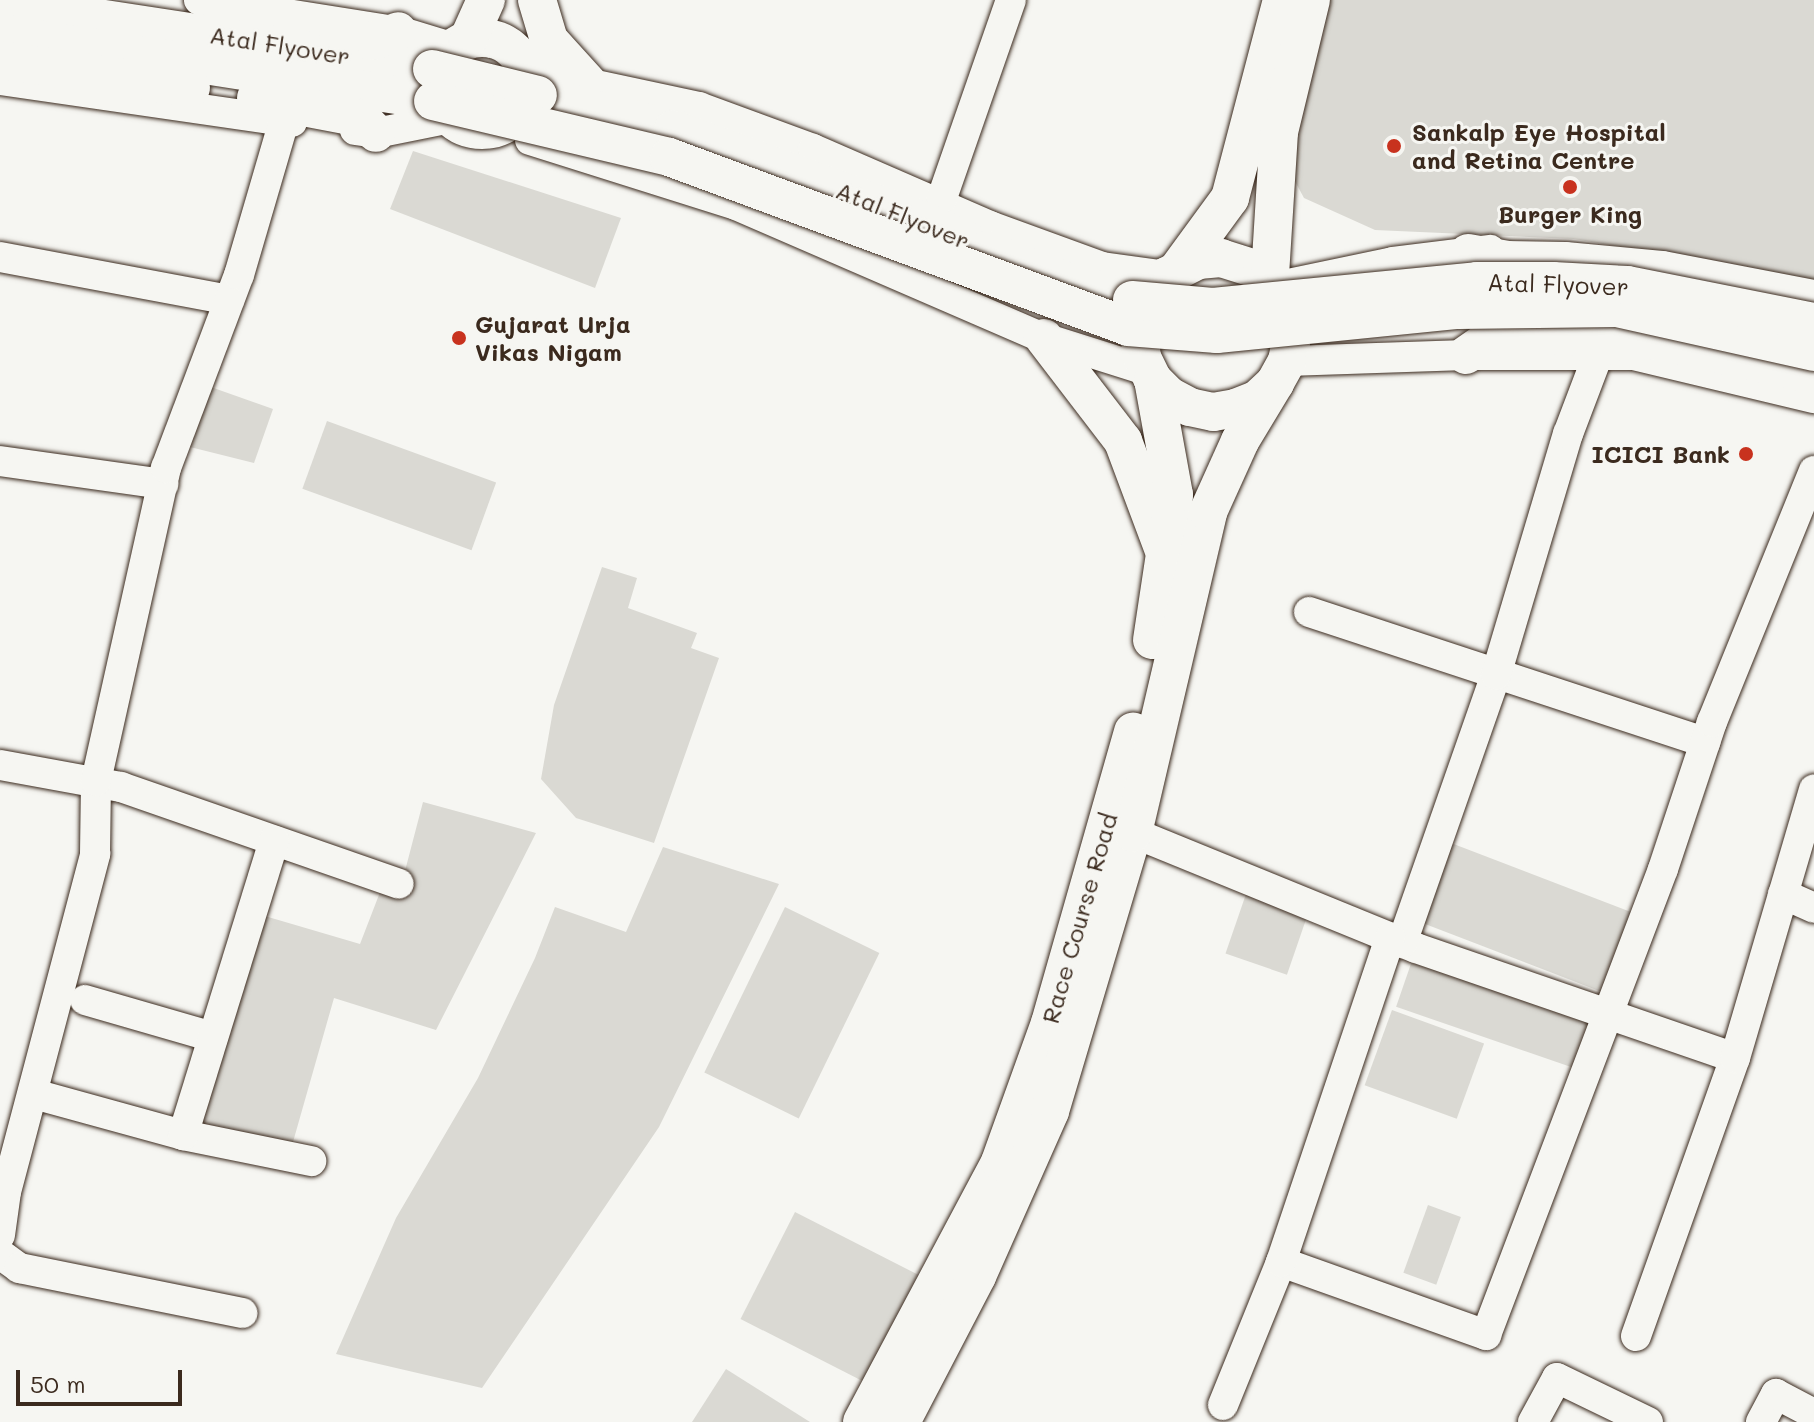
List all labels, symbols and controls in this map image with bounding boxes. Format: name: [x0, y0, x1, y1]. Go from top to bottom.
street label: Atal Flyover: [208, 20, 352, 70]
place label: Sankalp Eye Hospital and Retina Centre: [1412, 118, 1666, 174]
marker: Sankalp Eye Hospital and Retina Centre: [1383, 135, 1405, 157]
street label: Atal Flyover: [832, 175, 974, 255]
marker: Burger King: [1561, 178, 1579, 196]
place label: Burger King: [1498, 200, 1642, 228]
street label: Atal Flyover: [1487, 267, 1629, 301]
place label: Gujarat Urja Vikas Nigam: [475, 310, 631, 366]
marker: Gujarat Urja Vikas Nigam: [450, 329, 468, 347]
place label: ICICI Bank: [1591, 440, 1730, 468]
marker: ICICI Bank: [1737, 445, 1755, 463]
street label: Race Course Road: [1035, 809, 1123, 1027]
scale bar: [20, 1354, 186, 1404]
text: 50 m: [30, 1368, 86, 1399]

